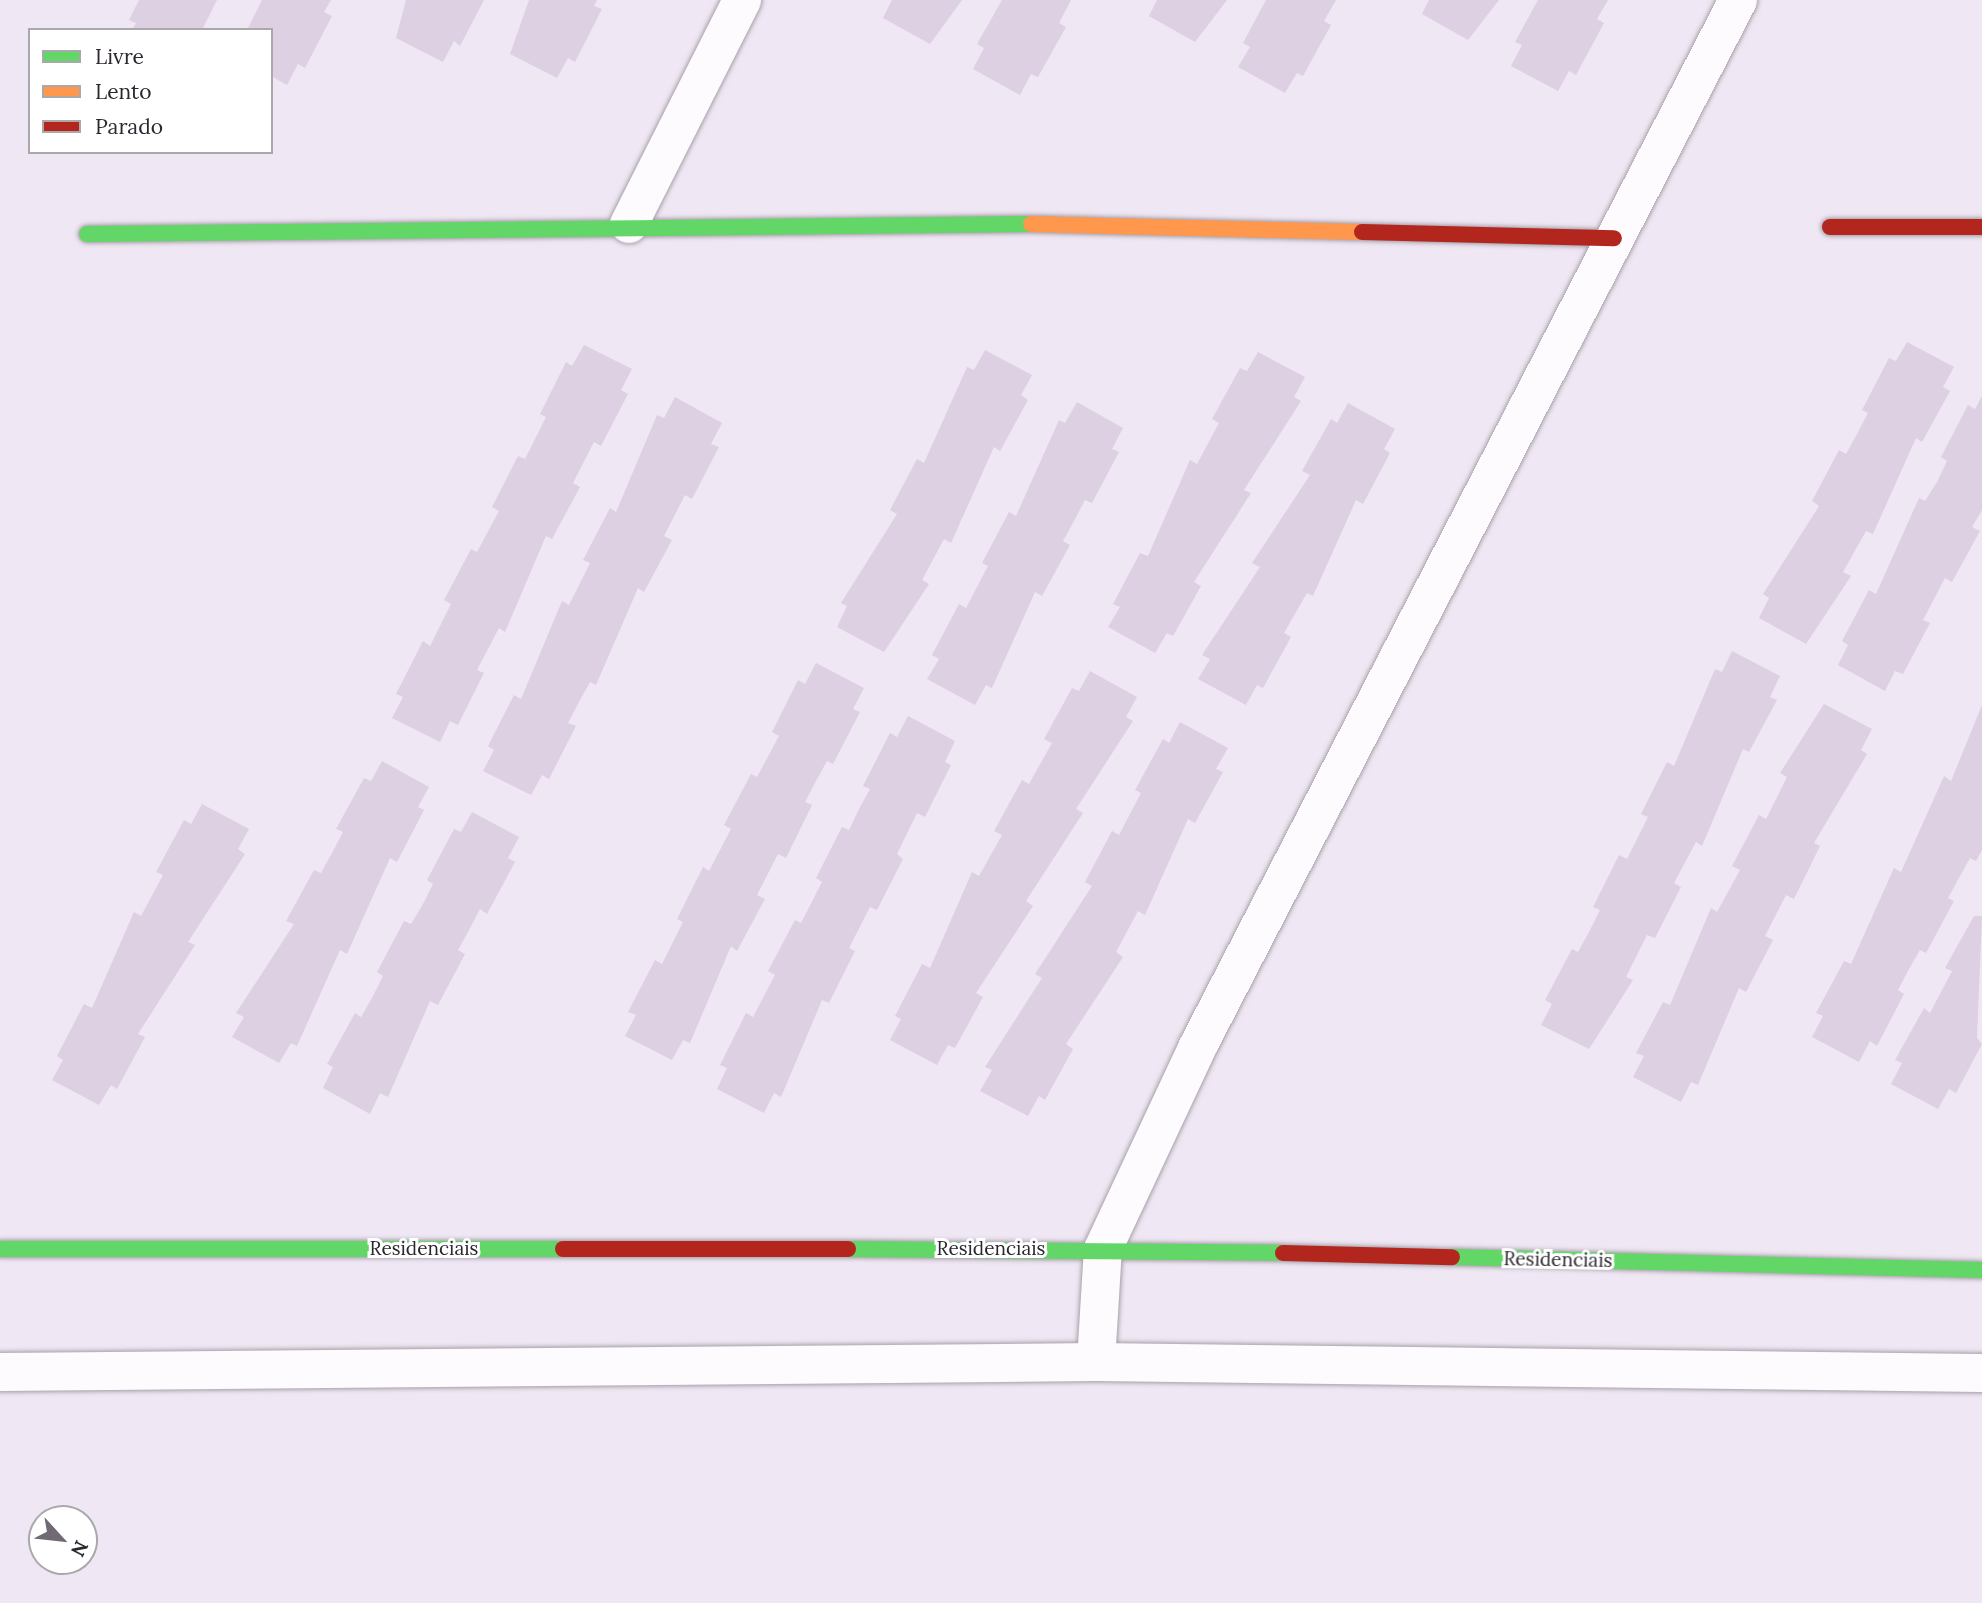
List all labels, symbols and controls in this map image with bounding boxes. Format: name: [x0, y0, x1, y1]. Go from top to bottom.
legend: [28, 28, 273, 154]
text: Livre: [95, 43, 144, 70]
text: Lento: [95, 78, 152, 105]
text: Parado: [95, 113, 163, 140]
street label: Residenciais: [370, 1238, 478, 1260]
street label: Residenciais: [937, 1238, 1045, 1260]
street label: Residenciais: [1503, 1248, 1613, 1272]
north arrow: [28, 1505, 98, 1575]
text: N: [66, 1537, 94, 1561]

